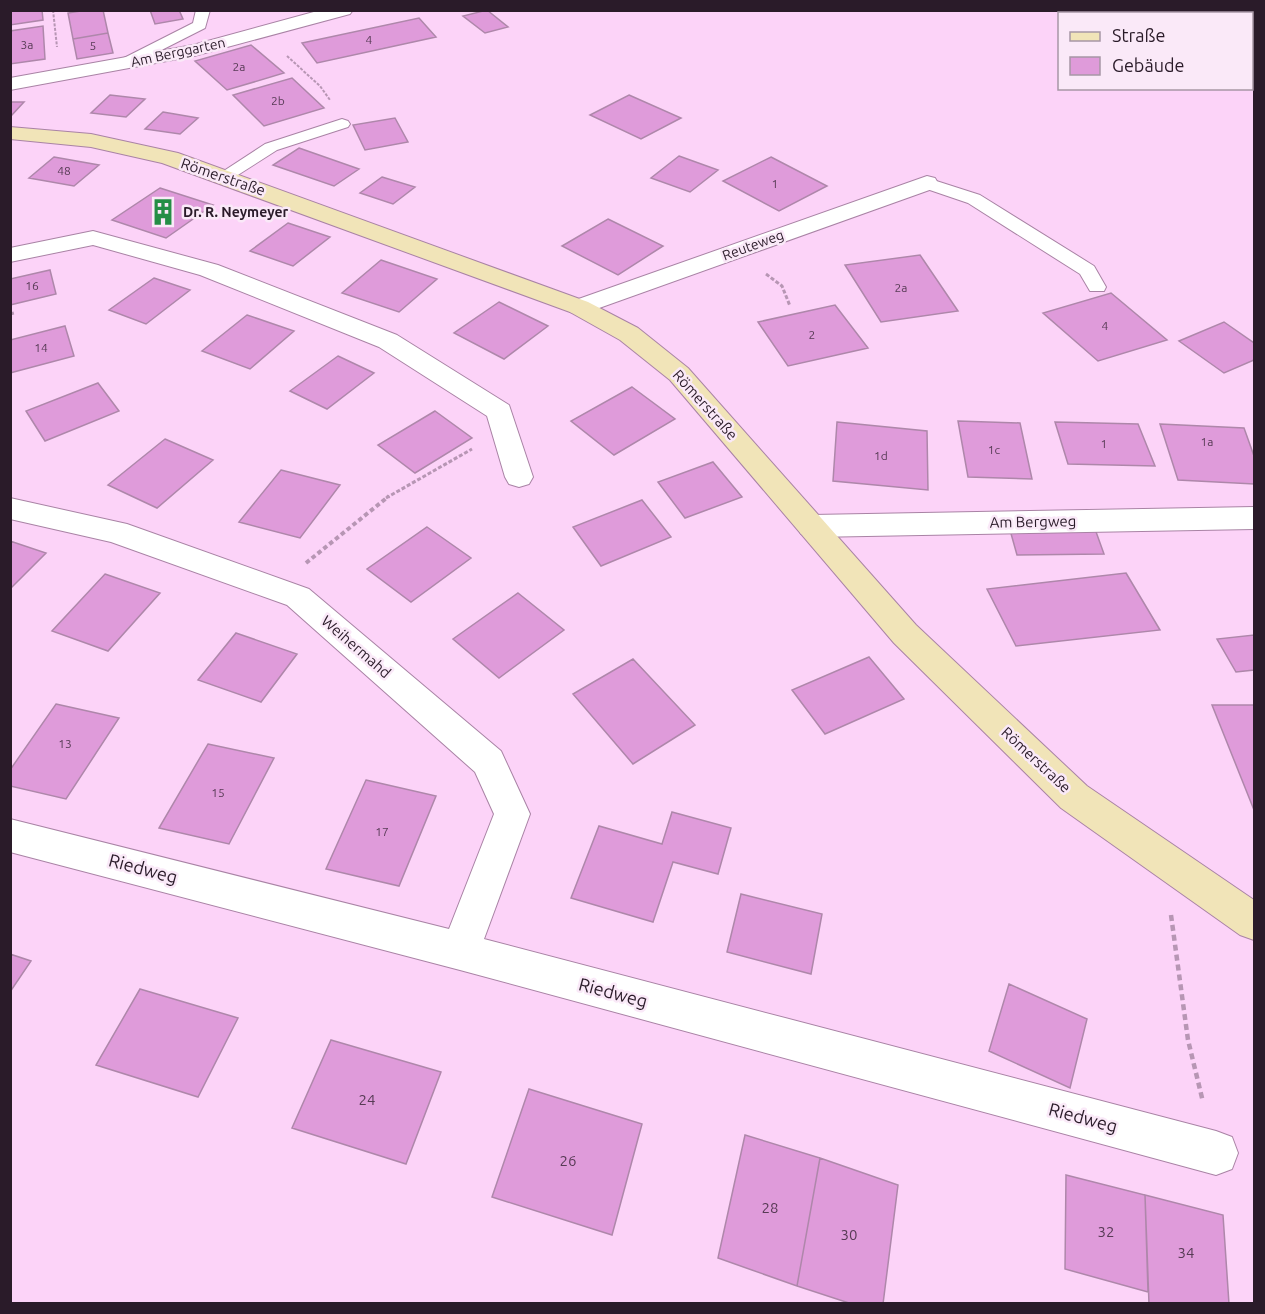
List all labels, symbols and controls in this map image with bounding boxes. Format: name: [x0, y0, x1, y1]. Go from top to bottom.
legend: [1058, 12, 1253, 90]
text: Straße: [1112, 25, 1165, 45]
house number: 4: [366, 33, 373, 46]
street label: Am Berggarten: [129, 34, 227, 70]
house number: 3a: [21, 38, 33, 51]
house number: 5: [90, 39, 96, 52]
text: Gebäude: [1112, 55, 1184, 75]
house number: 2a: [233, 60, 245, 73]
house number: 2b: [271, 94, 285, 107]
street label: Römerstraße: [179, 154, 268, 199]
house number: 48: [57, 164, 71, 177]
house number: 1: [772, 177, 778, 190]
building icon: Dr. R. Neymeyer: [148, 197, 178, 227]
place label: Dr. R. Neymeyer: [183, 204, 289, 220]
street label: Reuteweg: [720, 226, 786, 264]
house number: 16: [25, 279, 39, 292]
house number: 2a: [895, 281, 907, 294]
house number: 4: [1102, 319, 1109, 332]
house number: 2: [809, 328, 815, 341]
house number: 14: [34, 341, 48, 354]
street label: Römerstraße: [670, 366, 741, 443]
house number: 1a: [1201, 435, 1213, 448]
house number: 1: [1101, 437, 1107, 450]
house number: 1c: [988, 443, 1001, 456]
house number: 1d: [874, 449, 888, 462]
street label: Am Bergweg: [989, 512, 1077, 531]
street label: Weihermahd: [318, 612, 394, 681]
street label: Römerstraße: [998, 723, 1074, 796]
house number: 13: [58, 737, 72, 750]
house number: 15: [211, 786, 225, 799]
house number: 17: [375, 825, 389, 838]
street label: Riedweg: [107, 849, 180, 887]
street label: Riedweg: [577, 973, 650, 1011]
house number: 24: [359, 1091, 375, 1108]
street label: Riedweg: [1047, 1098, 1120, 1136]
house number: 26: [560, 1152, 576, 1169]
house number: 28: [762, 1199, 778, 1216]
house number: 32: [1098, 1223, 1114, 1240]
house number: 30: [841, 1226, 857, 1243]
house number: 34: [1178, 1244, 1194, 1261]

